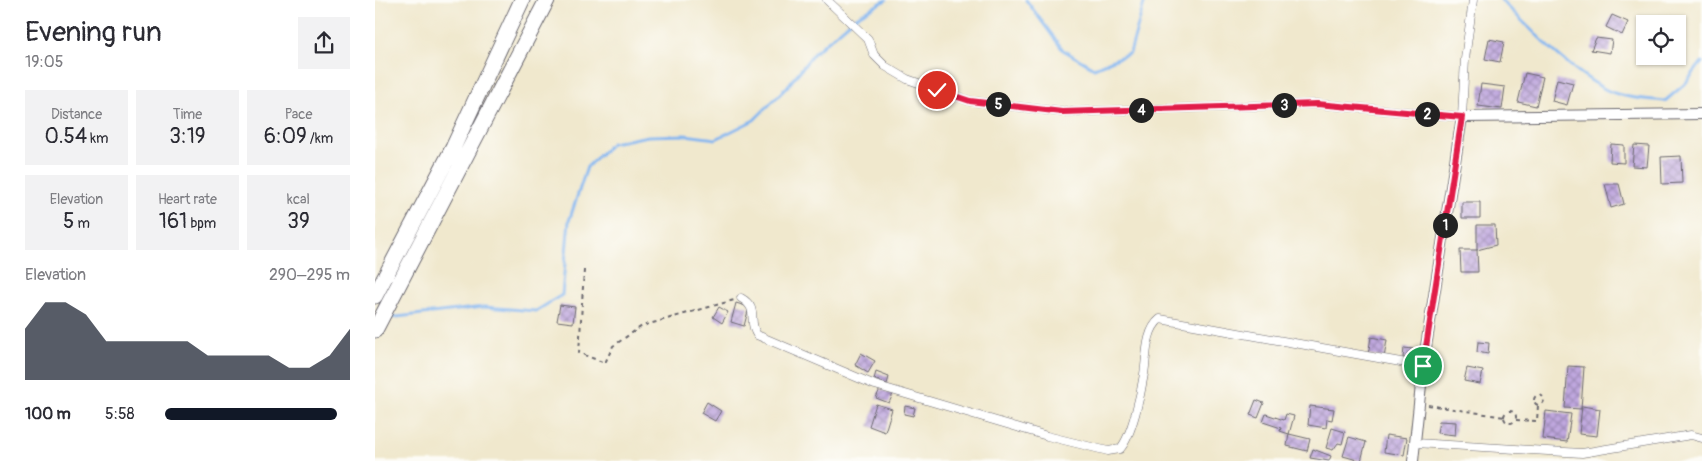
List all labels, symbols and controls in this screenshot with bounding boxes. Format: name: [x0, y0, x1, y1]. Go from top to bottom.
text: Evening run: [25, 15, 162, 50]
map controls: [1636, 15, 1686, 65]
button: locate: [1636, 15, 1686, 65]
button: share: [298, 17, 350, 69]
text: 19:05: [25, 52, 63, 72]
pin: [916, 69, 958, 111]
icon: check: [923, 76, 951, 104]
pin: 5: [985, 92, 1011, 116]
pin: 3: [1271, 92, 1297, 118]
text: 5: [995, 96, 1002, 113]
text: 3: [1281, 97, 1288, 114]
pin: 4: [1129, 98, 1153, 122]
text: 4: [1137, 102, 1146, 119]
pin: 2: [1415, 102, 1439, 126]
text: Distance: [51, 106, 102, 123]
text: Time: [173, 106, 202, 123]
text: Pace: [285, 106, 312, 123]
text: 2: [1424, 106, 1431, 123]
text: 0.54: [45, 123, 87, 150]
text: 3:19: [169, 123, 206, 150]
text: 6:09: [264, 123, 307, 150]
text: km: [87, 130, 108, 147]
text: /km: [307, 130, 333, 147]
text: Elevation: [50, 191, 103, 208]
text: Heart rate: [158, 191, 217, 208]
text: kcal: [287, 191, 310, 208]
text: 5: [63, 208, 74, 235]
text: 161: [159, 208, 187, 235]
text: 39: [287, 208, 310, 235]
pin: 1: [1433, 212, 1457, 238]
text: m: [74, 215, 90, 232]
text: bpm: [187, 215, 216, 232]
text: 1: [1443, 217, 1448, 234]
text: Elevation: [25, 265, 86, 285]
text: 290–295 m: [269, 265, 350, 285]
pin: [1402, 345, 1444, 387]
icon: arrive: [1409, 352, 1437, 380]
text: 100 m: [25, 404, 71, 424]
text: 5:58: [105, 404, 135, 424]

